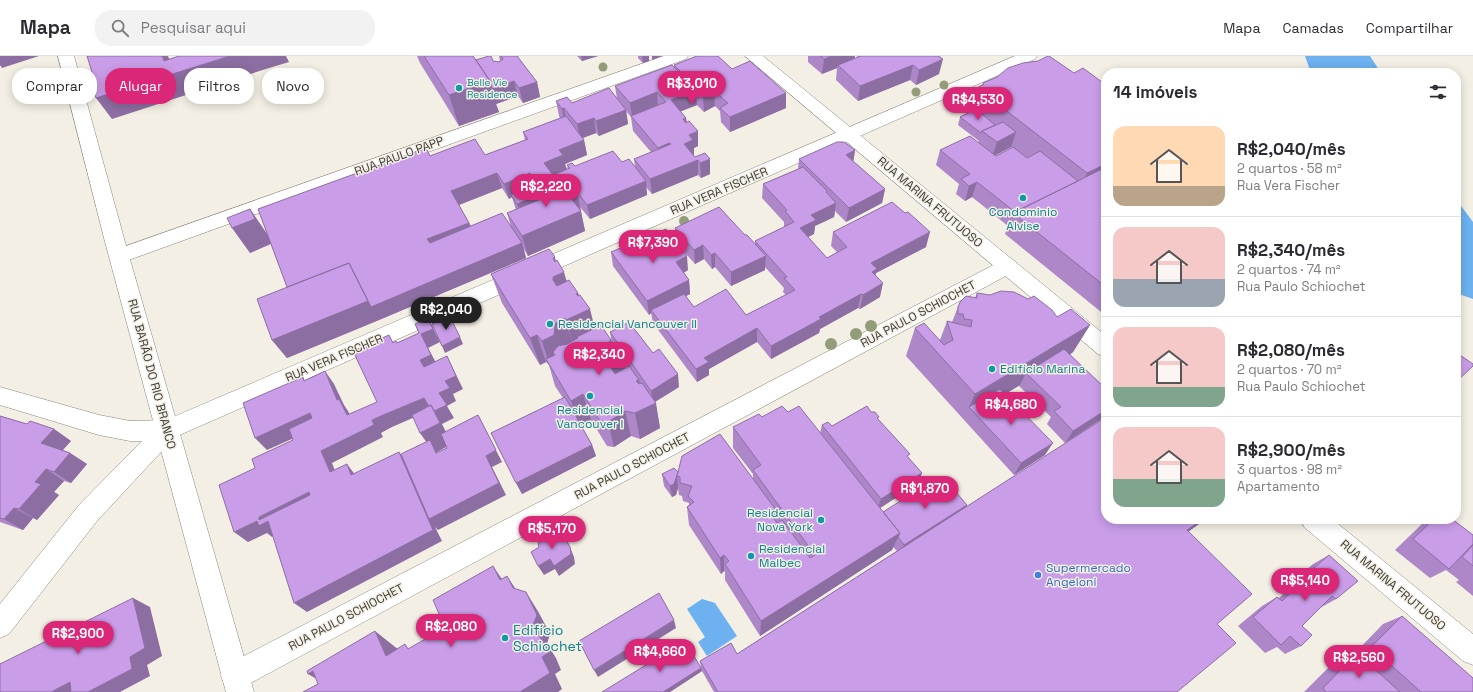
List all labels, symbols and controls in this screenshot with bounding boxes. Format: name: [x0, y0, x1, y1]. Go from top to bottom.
search box: [95, 10, 375, 46]
text: Mapa: [20, 15, 71, 40]
icon: search: [109, 17, 131, 39]
text: Pesquisar aqui: [141, 18, 246, 37]
text: Mapa: [1223, 19, 1260, 37]
text: Camadas: [1282, 19, 1344, 37]
text: Compartilhar: [1366, 19, 1453, 37]
chip: Comprar: [12, 68, 97, 104]
chip: Alugar: [105, 68, 176, 104]
chip: Filtros: [184, 68, 254, 104]
chip: Novo: [262, 68, 324, 104]
pin: R$3,010: [655, 71, 729, 105]
text: R$3,010: [667, 75, 717, 92]
place label: Belle Vie Residence: [467, 76, 517, 101]
text: 14 imóveis: [1113, 81, 1197, 103]
icon: filters: [1427, 81, 1449, 103]
marker: Belle Vie Residence: [454, 83, 464, 93]
pin: R$4,530: [941, 87, 1015, 121]
text: R$4,530: [952, 91, 1004, 108]
street label: RUA PAULO PAPP: [352, 132, 446, 180]
text: R$2,040/mês: [1237, 138, 1346, 160]
icon: home: [1145, 142, 1193, 190]
street label: RUA MARINA FRUTUOSO: [874, 153, 986, 251]
text: 2 quartos · 58 m²: [1237, 160, 1342, 177]
street label: RUA VERA FISCHER: [668, 163, 770, 219]
pin: R$2,220: [509, 174, 583, 208]
text: Rua Vera Fischer: [1237, 177, 1340, 194]
text: R$2,220: [520, 178, 572, 195]
marker: Condominio Alvise: [1018, 193, 1028, 203]
place label: Condominio Alvise: [989, 204, 1057, 234]
pin: R$7,390: [616, 230, 690, 264]
text: R$7,390: [628, 234, 678, 251]
text: R$2,340/mês: [1237, 239, 1345, 261]
icon: home: [1145, 243, 1193, 291]
text: 2 quartos · 74 m²: [1237, 261, 1341, 278]
street label: RUA PAULO SCHIOCHET: [858, 277, 978, 351]
text: Rua Paulo Schiochet: [1237, 278, 1366, 295]
street label: RUA BARÃO DO RIO BRANCO: [124, 297, 180, 451]
pin: R$2,040: [409, 297, 483, 331]
text: R$2,040: [420, 301, 472, 318]
place label: Residencial Vancouver II: [558, 316, 697, 332]
marker: Residencial Vancouver II: [545, 319, 555, 329]
street label: RUA VERA FISCHER: [283, 330, 385, 386]
text: R$2,080/mês: [1237, 339, 1345, 361]
pin: R$2,340: [562, 342, 636, 376]
icon: home: [1145, 343, 1193, 391]
text: R$2,340: [573, 346, 625, 363]
place label: Edifício Marina: [1000, 361, 1085, 377]
text: 2 quartos · 70 m²: [1237, 361, 1341, 378]
marker: Edifício Marina: [987, 364, 997, 374]
text: Rua Paulo Schiochet: [1237, 378, 1366, 395]
marker: Residencial Vancouver I: [585, 391, 595, 401]
pin: R$4,680: [974, 392, 1048, 426]
text: R$4,680: [985, 396, 1037, 413]
place label: Residencial Vancouver I: [556, 402, 624, 432]
street label: RUA PAULO SCHIOCHET: [572, 429, 692, 503]
text: R$2,900/mês: [1237, 439, 1345, 461]
icon: home: [1145, 443, 1193, 491]
text: 3 quartos · 98 m²: [1237, 461, 1342, 478]
pin: R$1,870: [888, 476, 962, 510]
text: Apartamento: [1237, 478, 1320, 495]
text: R$1,870: [900, 480, 950, 497]
place label: Residencial Nova York: [747, 505, 814, 535]
marker: Residencial Nova York: [816, 515, 826, 525]
pin: R$5,170: [515, 516, 589, 550]
text: R$5,170: [528, 520, 576, 537]
street label: RUA MARINA FRUTUOSO: [1337, 536, 1449, 634]
place label: Residencial Malbec: [759, 541, 825, 571]
marker: Residencial Malbec: [746, 551, 756, 561]
place label: Supermercado Angeloni: [1046, 560, 1131, 590]
pin: R$5,140: [1268, 568, 1342, 602]
marker: Supermercado Angeloni: [1033, 570, 1043, 580]
text: R$5,140: [1280, 572, 1330, 589]
street label: RUA PAULO SCHIOCHET: [286, 580, 406, 654]
pin: R$2,080: [414, 614, 488, 648]
text: R$2,080: [425, 618, 477, 635]
pin: R$2,900: [41, 621, 115, 655]
place label: Edifício Schiochet: [513, 621, 582, 655]
text: R$2,900: [52, 625, 104, 642]
marker: Edifício Schiochet: [500, 633, 510, 643]
pin: R$4,660: [623, 639, 697, 673]
text: R$4,660: [634, 643, 686, 660]
pin: R$2,560: [1322, 645, 1396, 679]
text: R$2,560: [1333, 649, 1385, 666]

